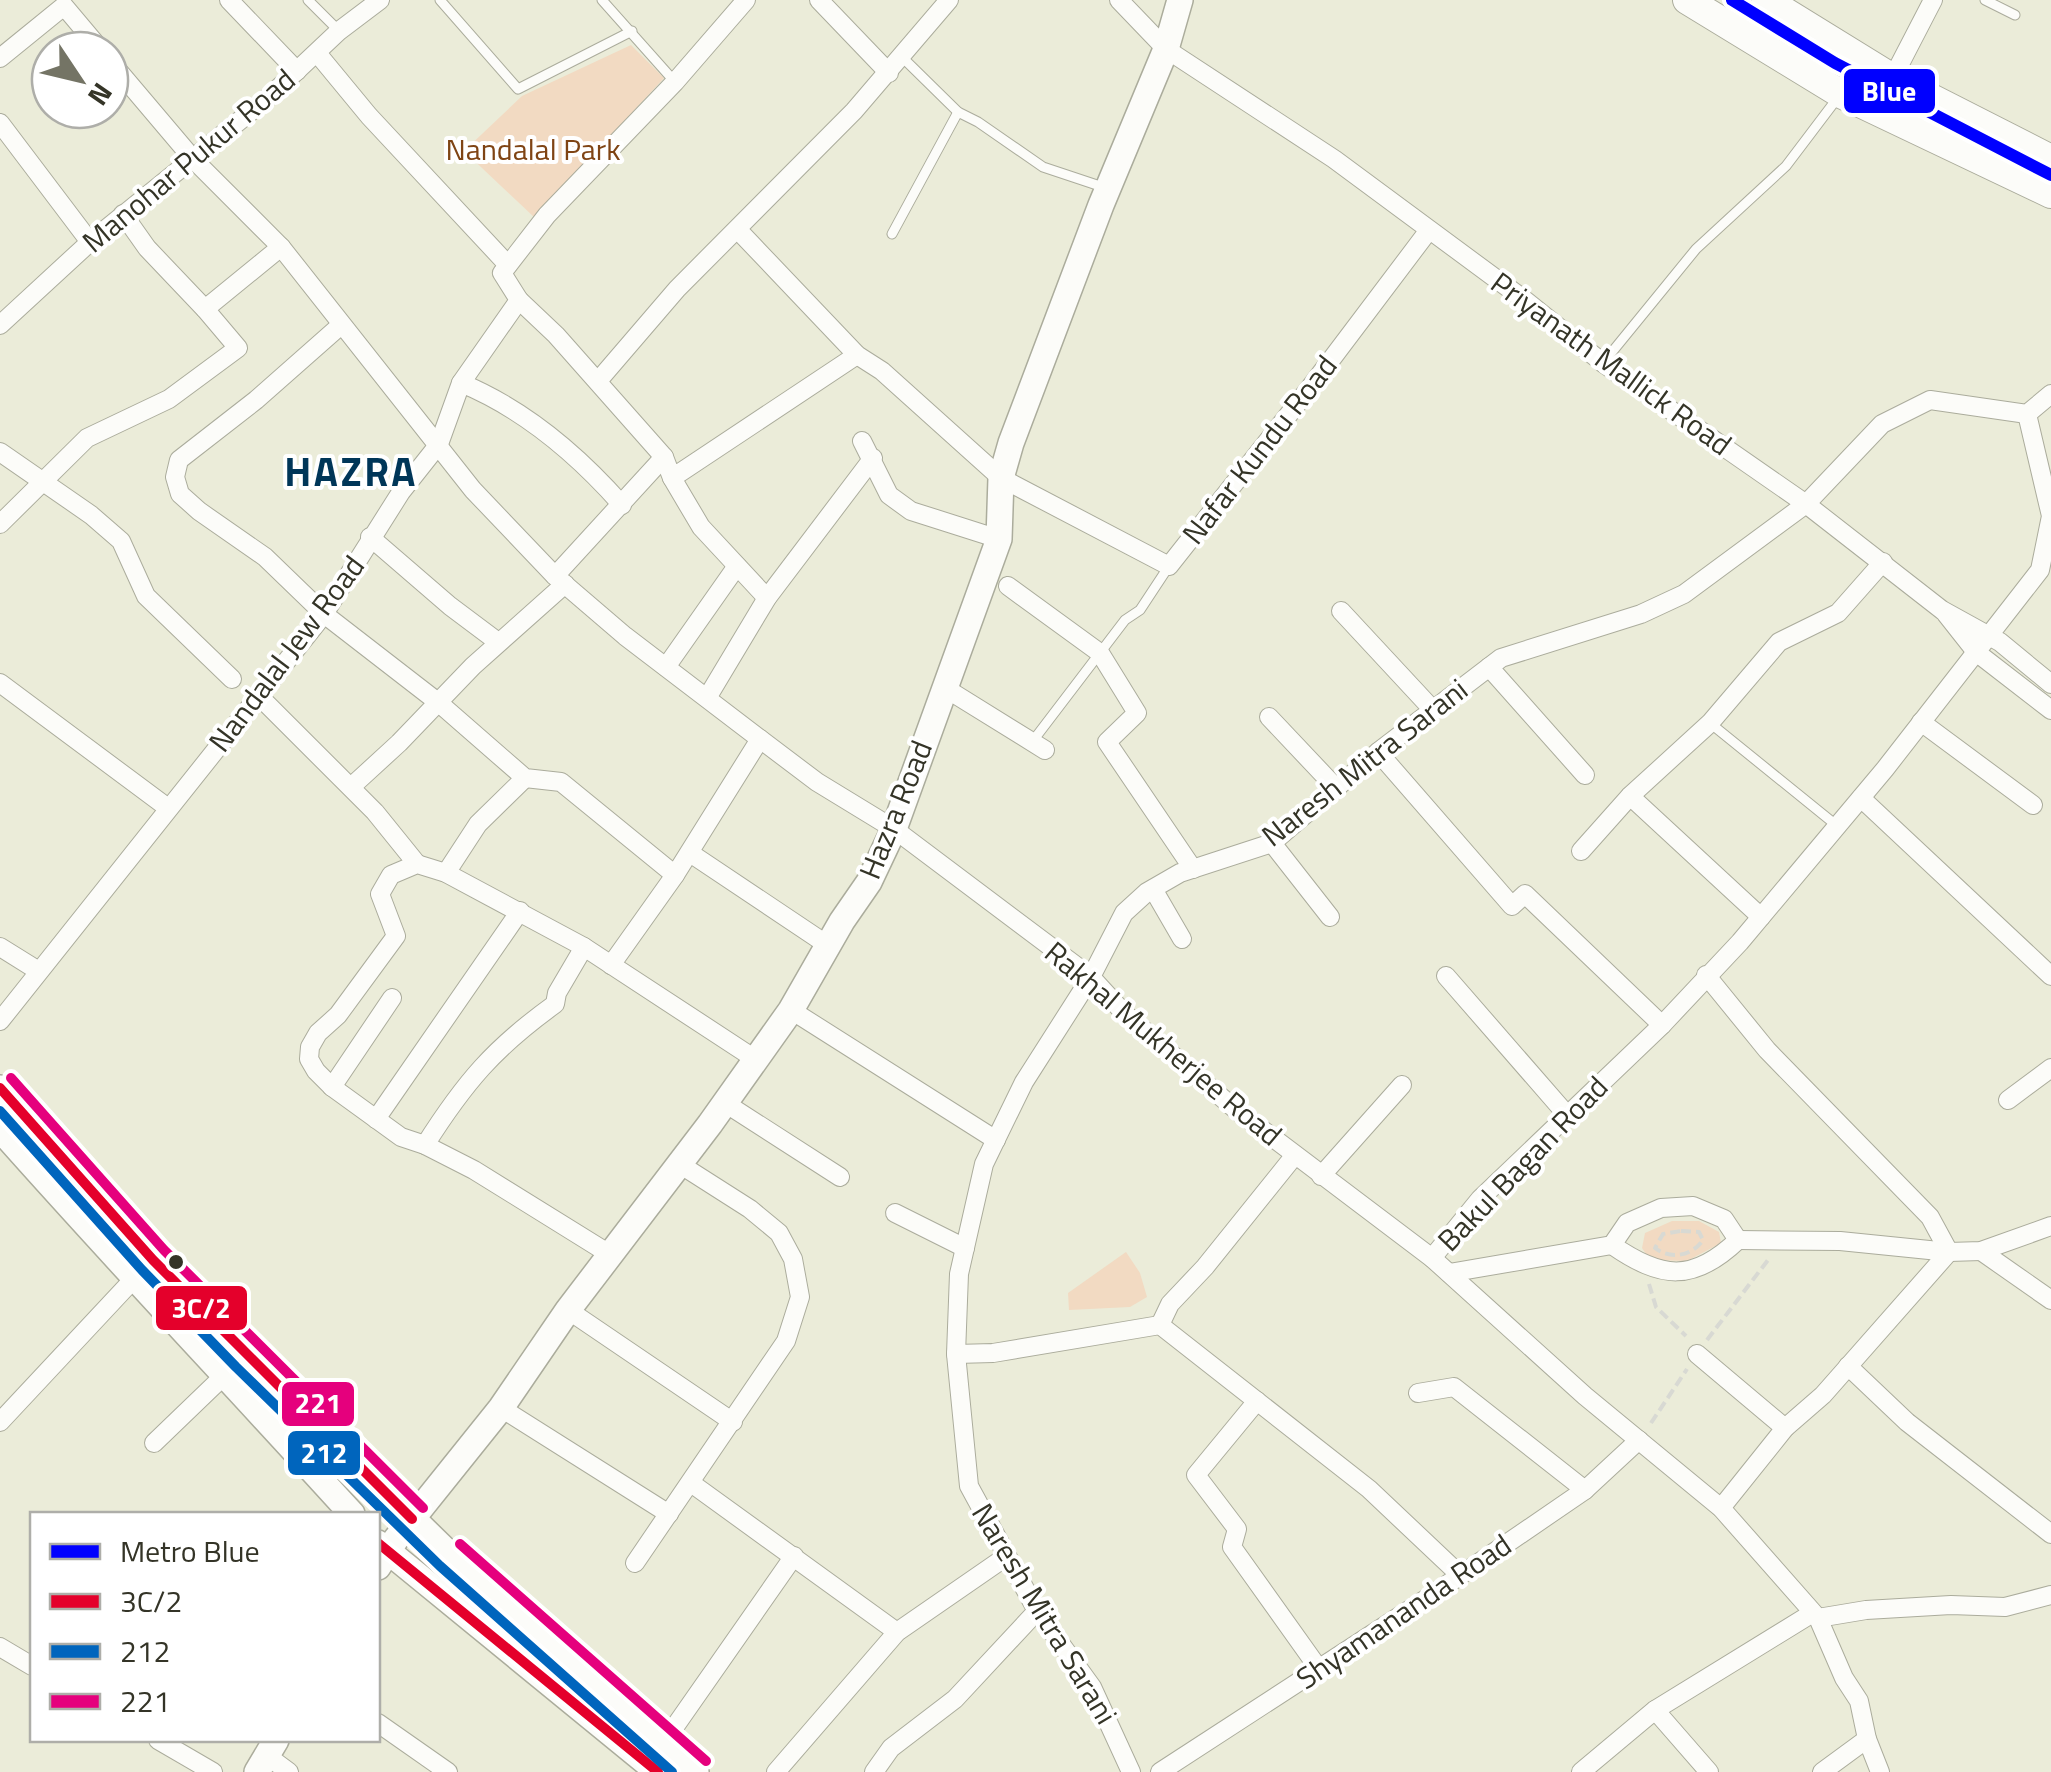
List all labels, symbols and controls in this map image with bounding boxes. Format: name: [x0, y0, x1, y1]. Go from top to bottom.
north arrow: [30, 30, 130, 130]
street label: Manohar Pukur Road: [72, 57, 305, 263]
line badge: Blue: [1842, 67, 1937, 115]
text: Blue: [1862, 69, 1916, 112]
text: N: [78, 74, 124, 115]
park label: Nandalal Park: [445, 126, 621, 172]
street label: Priyanath Mallick Road: [1482, 260, 1742, 466]
street label: Nafar Kundu Road: [1170, 345, 1348, 554]
district label: HAZRA: [284, 441, 418, 502]
street label: Nandalal Jew Road: [197, 545, 376, 761]
street label: Naresh Mitra Sarani: [1251, 667, 1477, 858]
street label: Hazra Road: [846, 733, 944, 886]
street label: Rakhal Mukherjee Road: [1035, 930, 1293, 1157]
street label: Bakul Bagan Road: [1426, 1065, 1618, 1262]
unlabelled marker: [166, 1252, 186, 1272]
line badge: 3C/2: [154, 1284, 249, 1332]
text: 3C/2: [171, 1286, 231, 1329]
line badge: 221: [280, 1380, 356, 1428]
text: 221: [294, 1381, 342, 1424]
line badge: 212: [286, 1429, 362, 1477]
text: 212: [300, 1431, 348, 1474]
street label: Naresh Mitra Sarani: [961, 1494, 1129, 1733]
legend: [30, 1512, 380, 1742]
street label: Shyamananda Road: [1286, 1522, 1520, 1700]
text: Metro Blue: [120, 1528, 260, 1574]
text: 3C/2: [120, 1578, 182, 1624]
text: 212: [120, 1628, 170, 1674]
text: 221: [120, 1678, 170, 1724]

